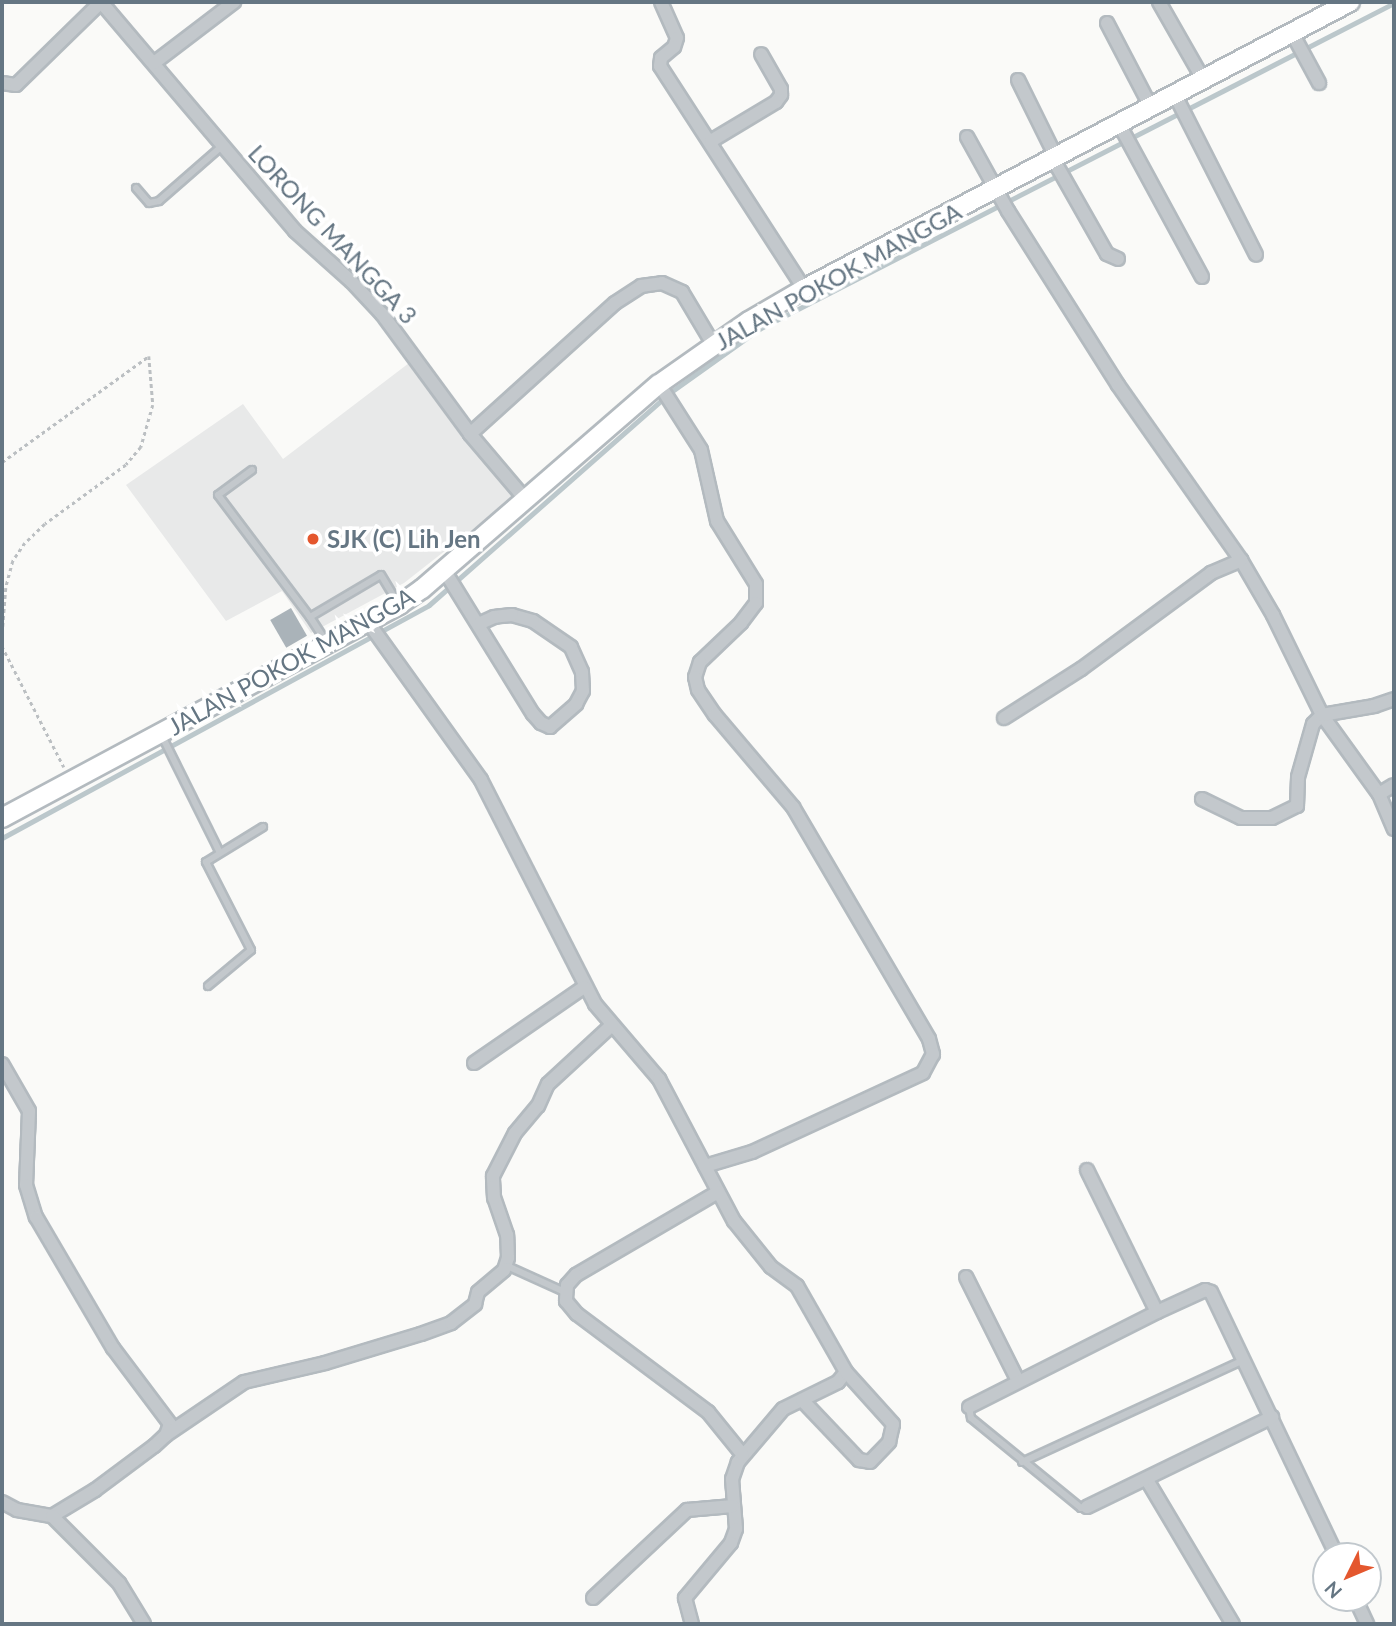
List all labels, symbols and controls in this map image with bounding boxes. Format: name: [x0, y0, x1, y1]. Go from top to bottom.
street label: LORONG MANGGA 3: [242, 138, 424, 330]
street label: JALAN POKOK MANGGA: [710, 196, 966, 356]
place label: SJK (C) Lih Jen: [327, 525, 481, 553]
marker: SJK (C) Lih Jen: [305, 531, 321, 547]
street label: JALAN POKOK MANGGA: [163, 581, 419, 741]
north arrow: [1312, 1542, 1382, 1612]
text: N: [1319, 1577, 1346, 1604]

